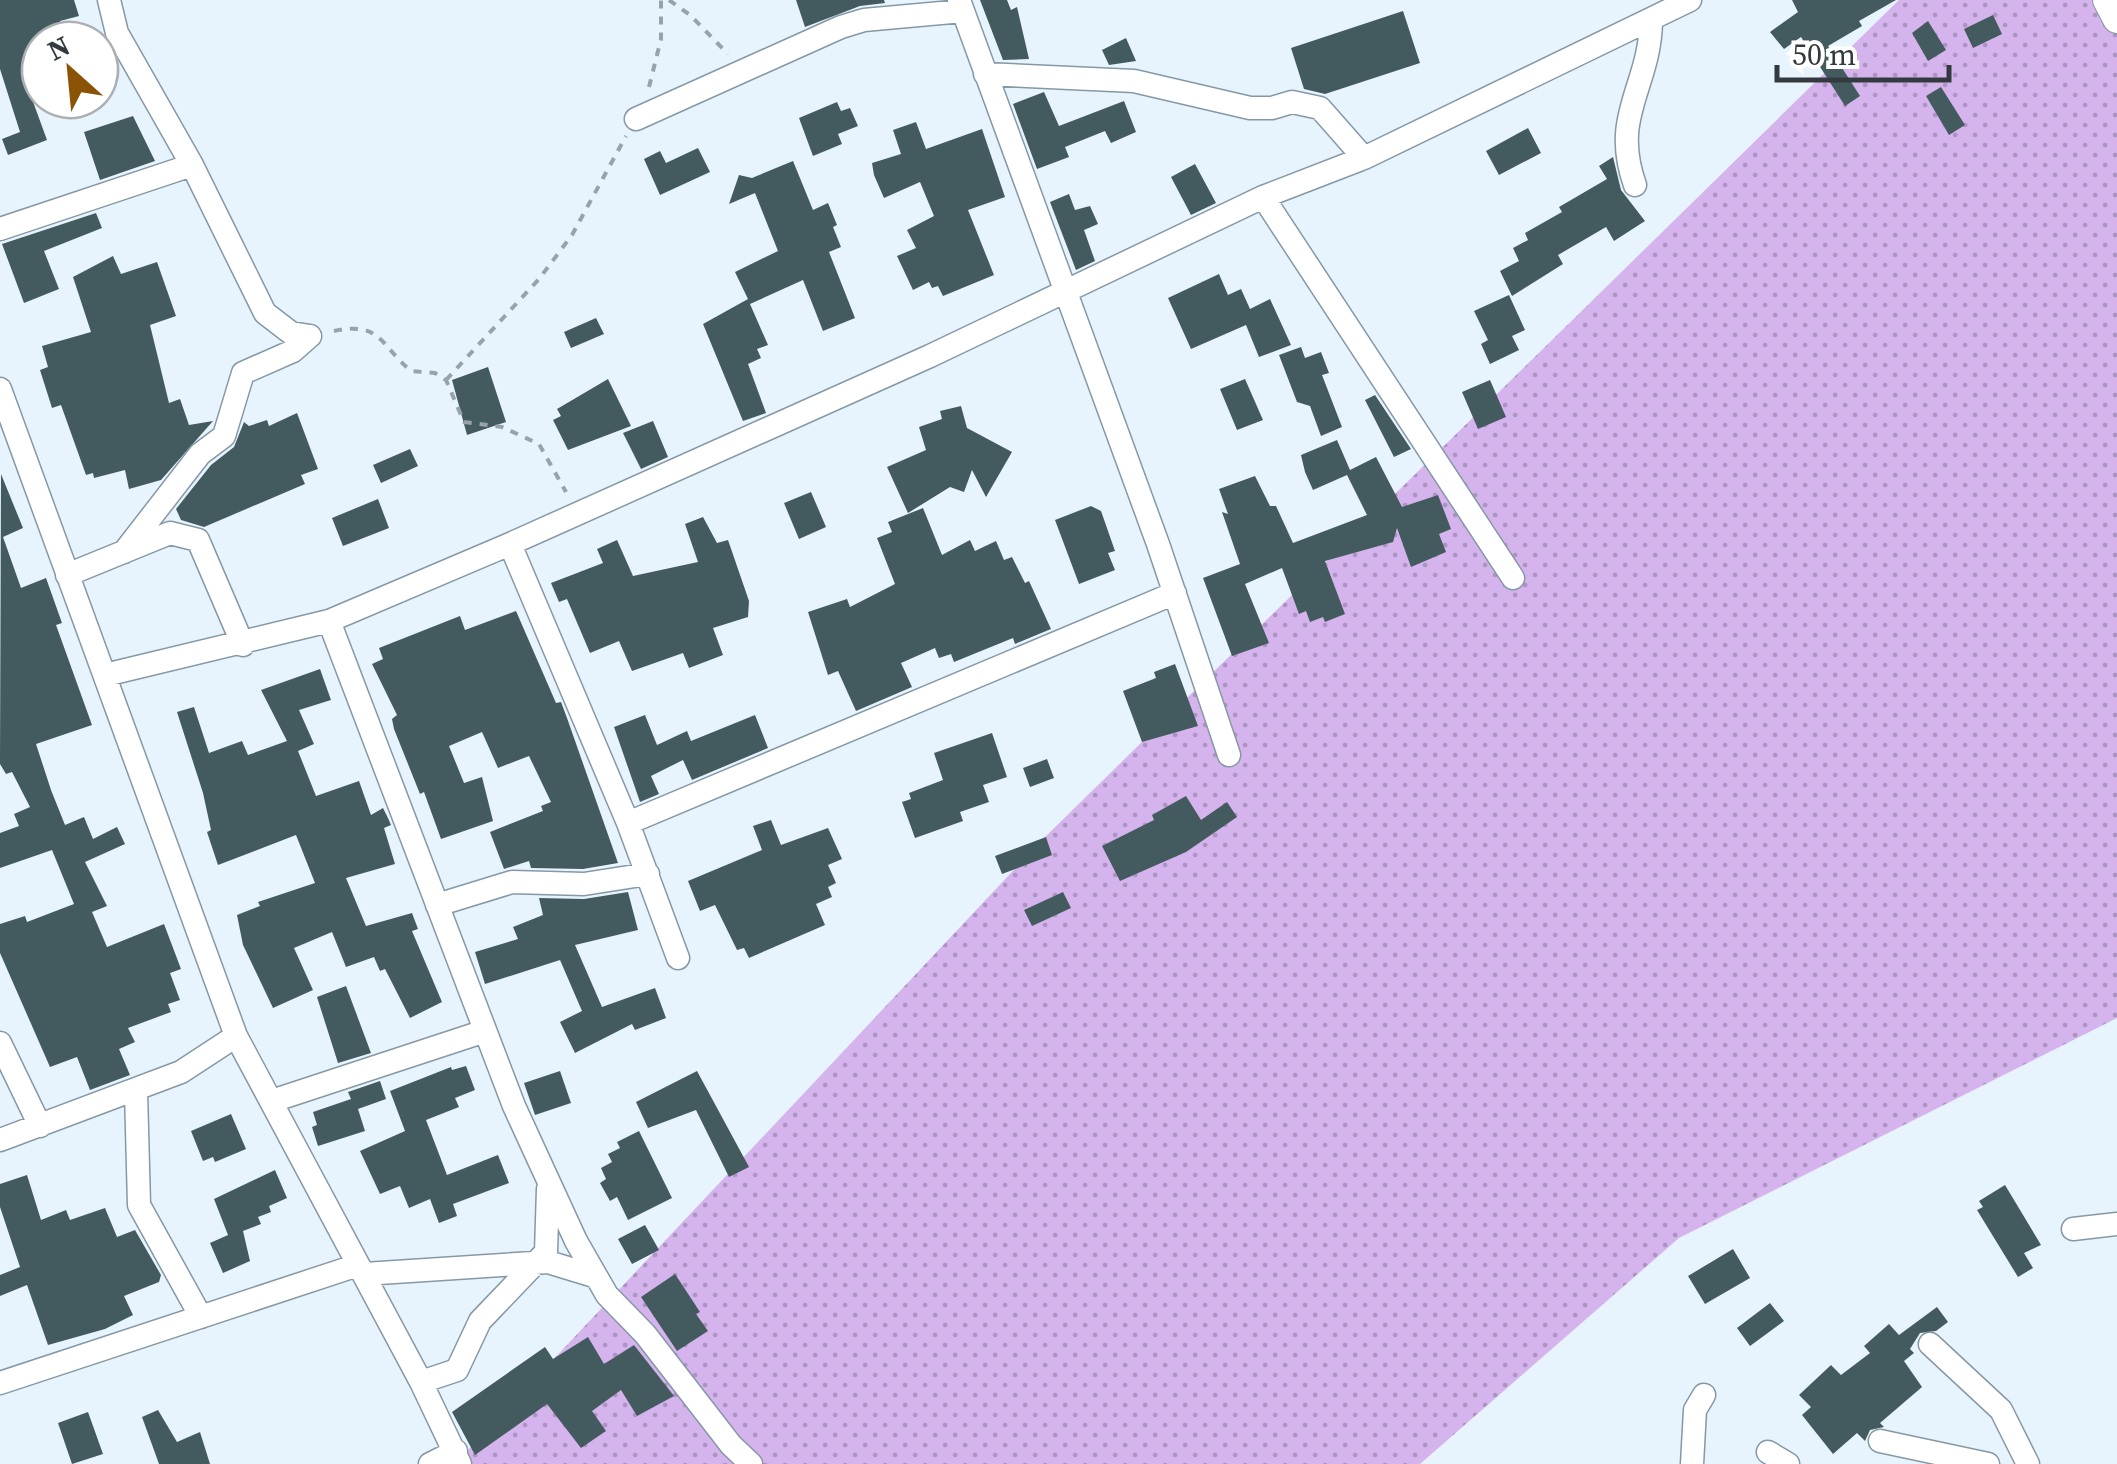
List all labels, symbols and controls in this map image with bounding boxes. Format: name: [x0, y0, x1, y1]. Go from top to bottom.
north arrow: [20, 20, 120, 120]
scale bar: [1777, 20, 1950, 82]
text: N: [41, 26, 76, 69]
text: 50 m: [1792, 34, 1856, 75]

